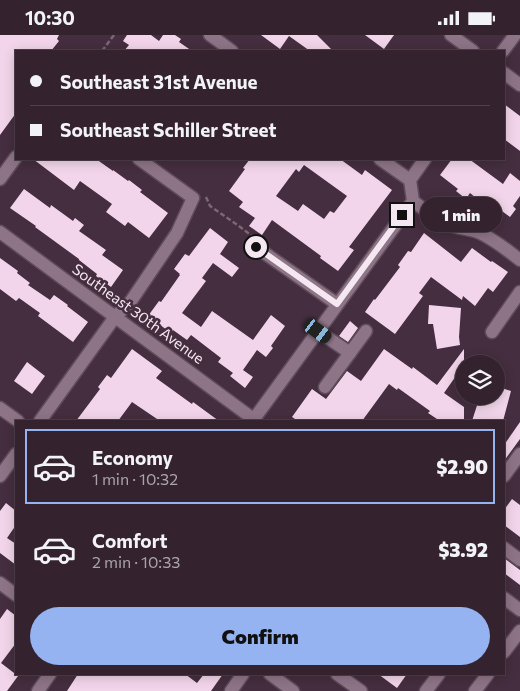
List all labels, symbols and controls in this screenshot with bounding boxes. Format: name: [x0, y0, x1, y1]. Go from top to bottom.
text: 10:30: [25, 6, 75, 29]
text: Southeast 31st Avenue: [60, 70, 258, 93]
text: Southeast Schiller Street: [60, 118, 277, 141]
callout: 1 min: [420, 197, 502, 233]
route end: [391, 204, 413, 226]
text: 1 min: [442, 205, 480, 224]
route start: [245, 236, 267, 258]
street label: Southeast 30th Avenue: [69, 259, 208, 367]
car: [301, 316, 334, 346]
map controls: [455, 355, 505, 405]
button: layers: [455, 355, 505, 405]
icon: car: [32, 444, 77, 489]
text: Economy: [92, 446, 173, 469]
text: $2.90: [436, 455, 488, 478]
text: 1 min · 10:32: [92, 469, 178, 488]
icon: car: [32, 527, 77, 572]
text: Comfort: [92, 529, 168, 552]
text: $3.92: [438, 538, 488, 561]
text: 2 min · 10:33: [92, 552, 180, 571]
button: Confirm: [30, 607, 490, 665]

